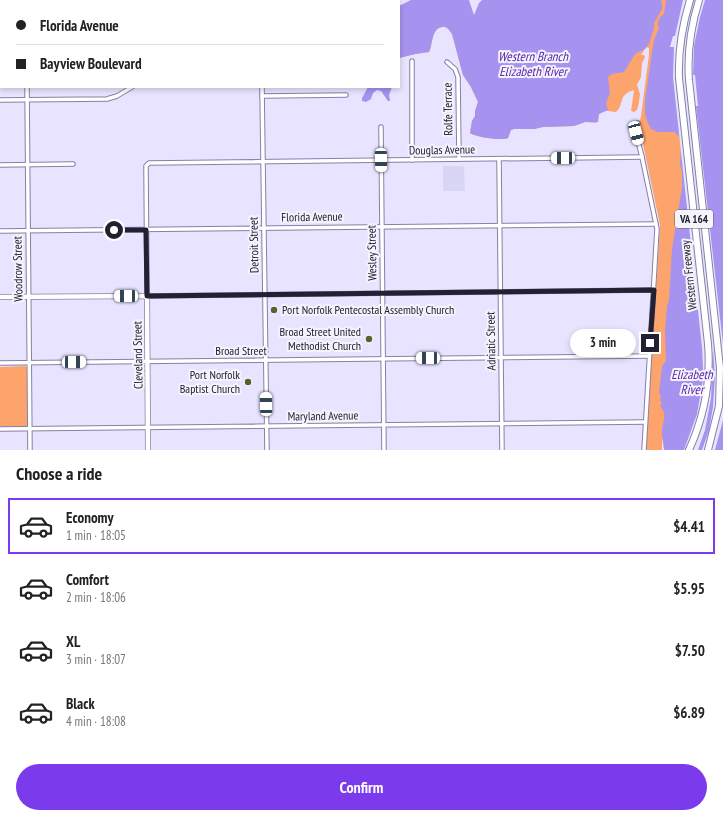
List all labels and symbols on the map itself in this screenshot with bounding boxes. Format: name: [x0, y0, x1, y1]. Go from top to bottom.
water label: Western Branch Elizabeth River: [498, 48, 569, 80]
street label: Rolfe Terrace: [440, 82, 455, 136]
car: [627, 120, 645, 146]
street label: Douglas Avenue: [409, 141, 475, 158]
car: [375, 148, 387, 172]
car: [551, 152, 575, 164]
street label: Florida Avenue: [281, 208, 343, 225]
road number: VA 164: [675, 210, 713, 228]
street label: Detroit Street: [245, 216, 261, 273]
route start: [105, 221, 123, 239]
street label: Wesley Street: [364, 224, 379, 281]
street label: Woodrow Street: [9, 235, 26, 302]
street label: Western Freeway: [677, 239, 700, 311]
car: [114, 290, 138, 302]
place label: Port Norfolk Pentecostal Assembly Church: [282, 302, 454, 317]
marker: Port Norfolk Pentecostal Assembly Church: [269, 305, 279, 315]
street label: Adriatic Street: [482, 311, 499, 371]
street label: Cleveland Street: [129, 320, 146, 389]
place label: Broad Street United Methodist Church: [279, 324, 361, 353]
callout: 3 min: [570, 329, 636, 357]
marker: Broad Street United Methodist Church: [364, 334, 374, 344]
route end: [641, 334, 659, 352]
street label: Broad Street: [215, 343, 267, 358]
car: [416, 352, 440, 364]
car: [62, 356, 86, 368]
water label: Elizabeth River: [671, 366, 714, 398]
place label: Port Norfolk Baptist Church: [180, 367, 240, 396]
marker: Port Norfolk Baptist Church: [243, 377, 253, 387]
car: [260, 392, 272, 416]
street label: Maryland Avenue: [287, 407, 359, 424]

